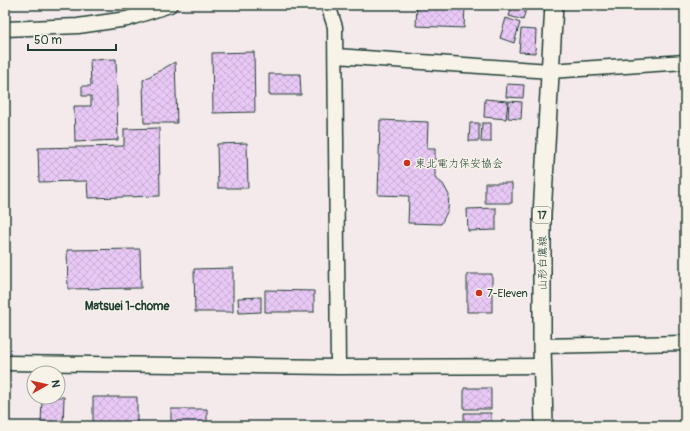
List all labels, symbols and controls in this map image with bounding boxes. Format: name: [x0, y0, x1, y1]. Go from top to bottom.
scale bar: [28, 26, 116, 52]
text: 50 m: [34, 33, 62, 48]
place label: 東北電力保安協会: [415, 157, 503, 170]
marker: 東北電力保安協会: [402, 158, 412, 168]
road number: 17: [533, 207, 551, 223]
street label: 山形白鷹線: [536, 236, 549, 291]
place label: 7-Eleven: [487, 287, 528, 300]
marker: 7-Eleven: [474, 288, 484, 298]
district label: Matsuei 1-chome: [85, 299, 170, 314]
north arrow: [26, 365, 66, 405]
text: N: [48, 379, 62, 389]

